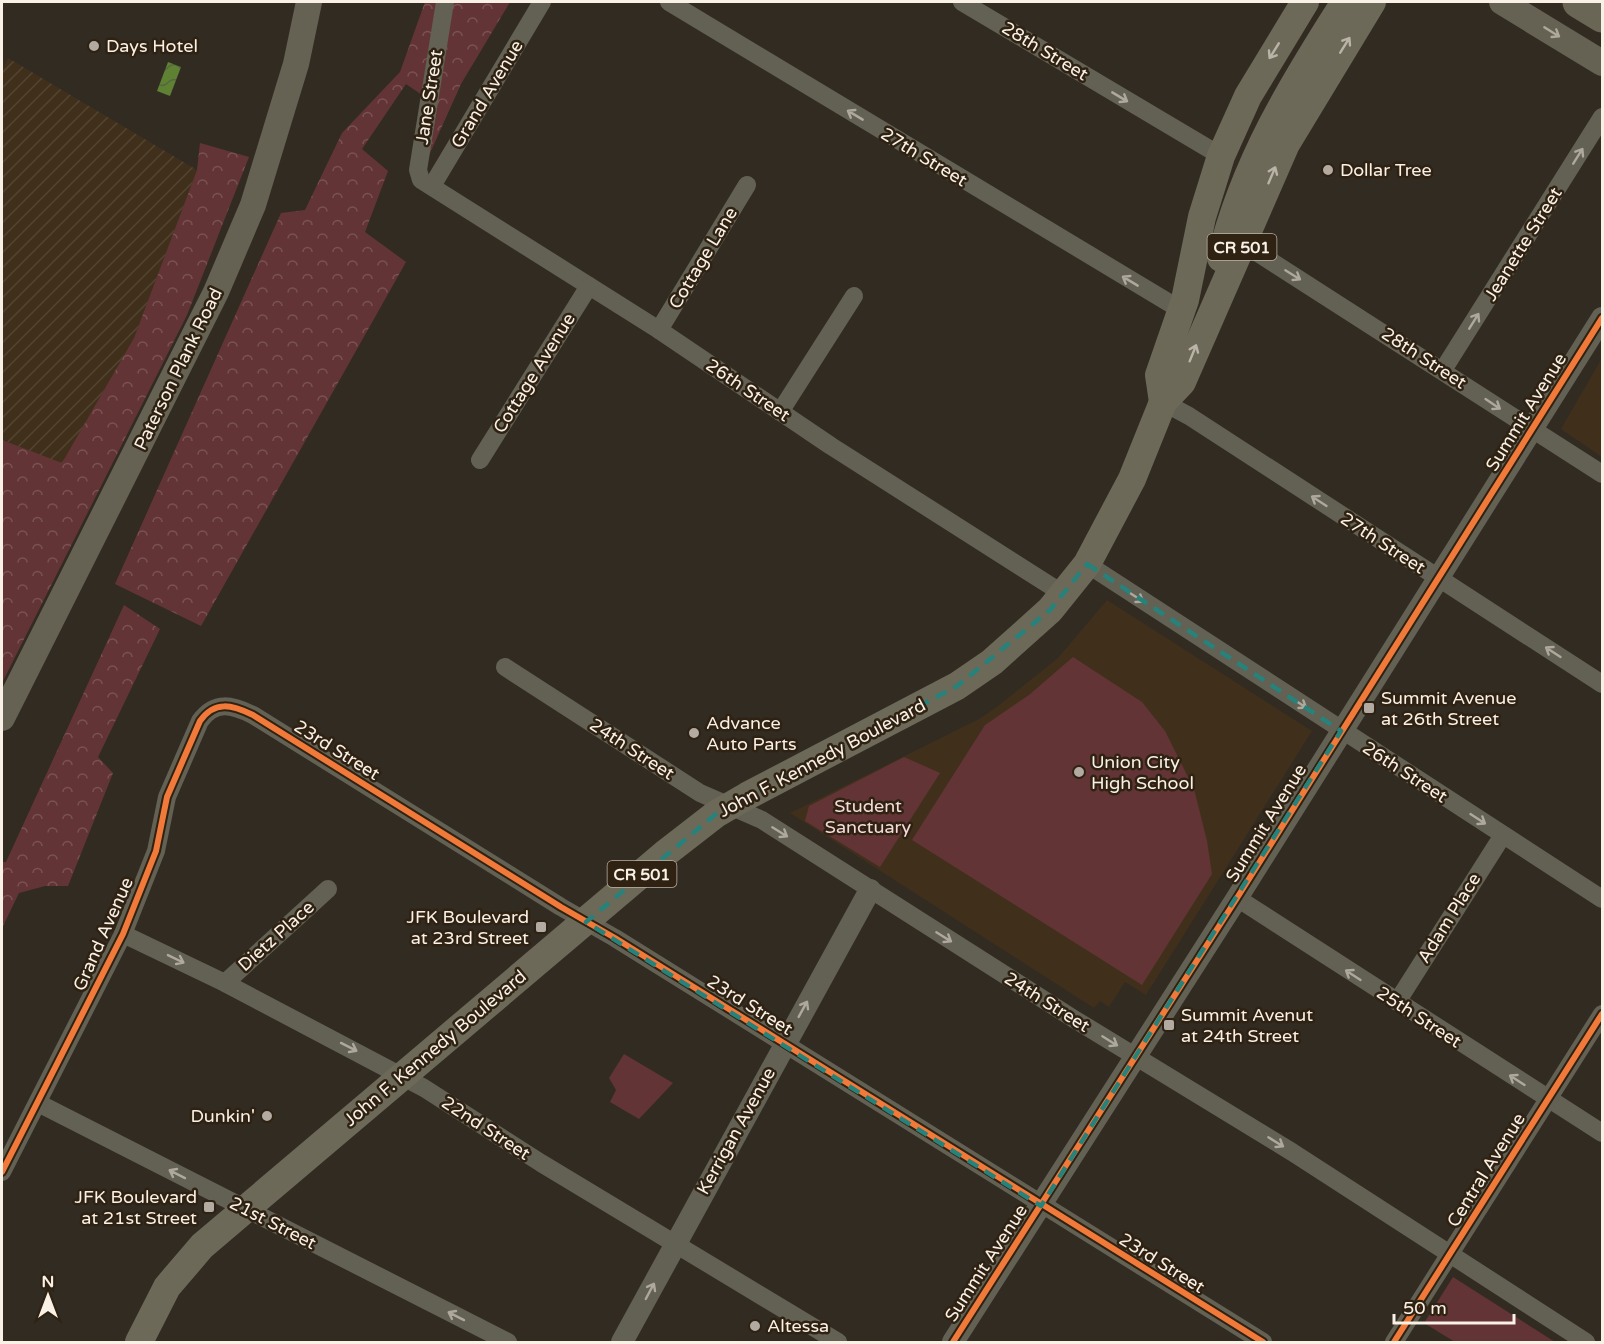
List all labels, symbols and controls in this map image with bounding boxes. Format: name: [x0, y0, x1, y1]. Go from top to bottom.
street label: 28th Street: [998, 17, 1092, 85]
one-way arrow: [1543, 27, 1560, 39]
place label: Days Hotel: [106, 35, 198, 57]
street label: Grand Avenue: [446, 36, 528, 152]
one-way arrow: [1339, 37, 1351, 54]
marker: Days Hotel: [87, 39, 101, 53]
one-way arrow: [1267, 42, 1279, 59]
street label: Jane Street: [411, 48, 447, 146]
one-way arrow: [1111, 91, 1128, 103]
one-way arrow: [847, 109, 864, 121]
street label: 27th Street: [877, 123, 971, 191]
one-way arrow: [1573, 148, 1585, 165]
place label: Dollar Tree: [1340, 159, 1432, 181]
marker: Dollar Tree: [1321, 163, 1335, 177]
one-way arrow: [1267, 166, 1278, 185]
street label: Jeanette Street: [1479, 183, 1567, 305]
street label: Cottage Lane: [664, 203, 742, 313]
road number: CR 501: [1208, 234, 1276, 260]
one-way arrow: [1285, 269, 1301, 281]
one-way arrow: [1122, 274, 1139, 286]
street label: Paterson Plank Road: [129, 284, 227, 454]
street label: Cottage Avenue: [488, 309, 580, 437]
one-way arrow: [1468, 313, 1480, 329]
street label: 28th Street: [1378, 322, 1471, 394]
one-way arrow: [1189, 344, 1200, 363]
street label: Summit Avenue: [1481, 349, 1571, 475]
street label: 26th Street: [702, 354, 794, 426]
one-way arrow: [1484, 397, 1501, 410]
one-way arrow: [1311, 495, 1328, 507]
street label: 27th Street: [1337, 507, 1430, 579]
one-way arrow: [1127, 591, 1144, 603]
one-way arrow: [1545, 646, 1562, 659]
place label: Summit Avenue at 26th Street: [1381, 687, 1516, 730]
street label: John F. Kennedy Boulevard: [715, 694, 929, 822]
one-way arrow: [1291, 697, 1308, 710]
marker: Summit Avenue at 26th Street: [1362, 701, 1376, 715]
place label: Advance Auto Parts: [706, 712, 797, 755]
street label: 24th Street: [586, 713, 679, 785]
street label: 23rd Street: [290, 715, 384, 785]
marker: Advance Auto Parts: [687, 726, 701, 740]
street label: 26th Street: [1359, 736, 1452, 808]
place label: Union City High School: [1091, 751, 1194, 794]
street label: Summit Avenue: [1221, 760, 1311, 886]
marker: Union City High School: [1072, 765, 1086, 779]
park label: Student Sanctuary: [825, 795, 911, 838]
one-way arrow: [1469, 814, 1486, 826]
one-way arrow: [771, 826, 788, 838]
road number: CR 501: [608, 861, 676, 887]
street label: Adam Place: [1413, 869, 1485, 967]
street label: Grand Avenue: [68, 874, 138, 994]
street label: Dietz Place: [233, 896, 319, 976]
place label: JFK Boulevard at 23rd Street: [407, 906, 529, 949]
marker: JFK Boulevard at 23rd Street: [534, 920, 548, 934]
one-way arrow: [935, 932, 952, 944]
one-way arrow: [166, 954, 184, 966]
street label: John F. Kennedy Boulevard: [339, 965, 531, 1131]
street label: 24th Street: [1000, 967, 1094, 1037]
one-way arrow: [1345, 968, 1362, 981]
street label: 23rd Street: [703, 970, 797, 1040]
street label: 25th Street: [1373, 981, 1466, 1053]
one-way arrow: [797, 1001, 809, 1018]
place label: Summit Avenut at 24th Street: [1181, 1004, 1313, 1047]
marker: Summit Avenut at 24th Street: [1162, 1018, 1176, 1032]
one-way arrow: [1101, 1035, 1118, 1047]
one-way arrow: [340, 1042, 358, 1054]
street label: Kerrigan Avenue: [692, 1064, 780, 1198]
one-way arrow: [1509, 1074, 1526, 1086]
street label: 22nd Street: [438, 1091, 534, 1165]
place label: Dunkin': [190, 1105, 255, 1127]
marker: Dunkin': [260, 1109, 274, 1123]
street label: Central Avenue: [1442, 1109, 1530, 1231]
one-way arrow: [1267, 1137, 1284, 1149]
one-way arrow: [168, 1168, 186, 1179]
place label: JFK Boulevard at 21st Street: [75, 1186, 197, 1229]
street label: 21st Street: [226, 1192, 320, 1254]
marker: JFK Boulevard at 21st Street: [202, 1200, 216, 1214]
street label: Summit Avenue: [940, 1200, 1032, 1326]
street label: 23rd Street: [1115, 1228, 1209, 1298]
north arrow: [18, 1266, 78, 1326]
text: N: [42, 1272, 54, 1292]
one-way arrow: [644, 1282, 656, 1300]
scale bar: [1394, 1287, 1514, 1325]
text: 50 m: [1403, 1297, 1447, 1319]
one-way arrow: [447, 1310, 465, 1321]
place label: Altessa: [767, 1315, 829, 1337]
marker: Altessa: [748, 1319, 762, 1333]

